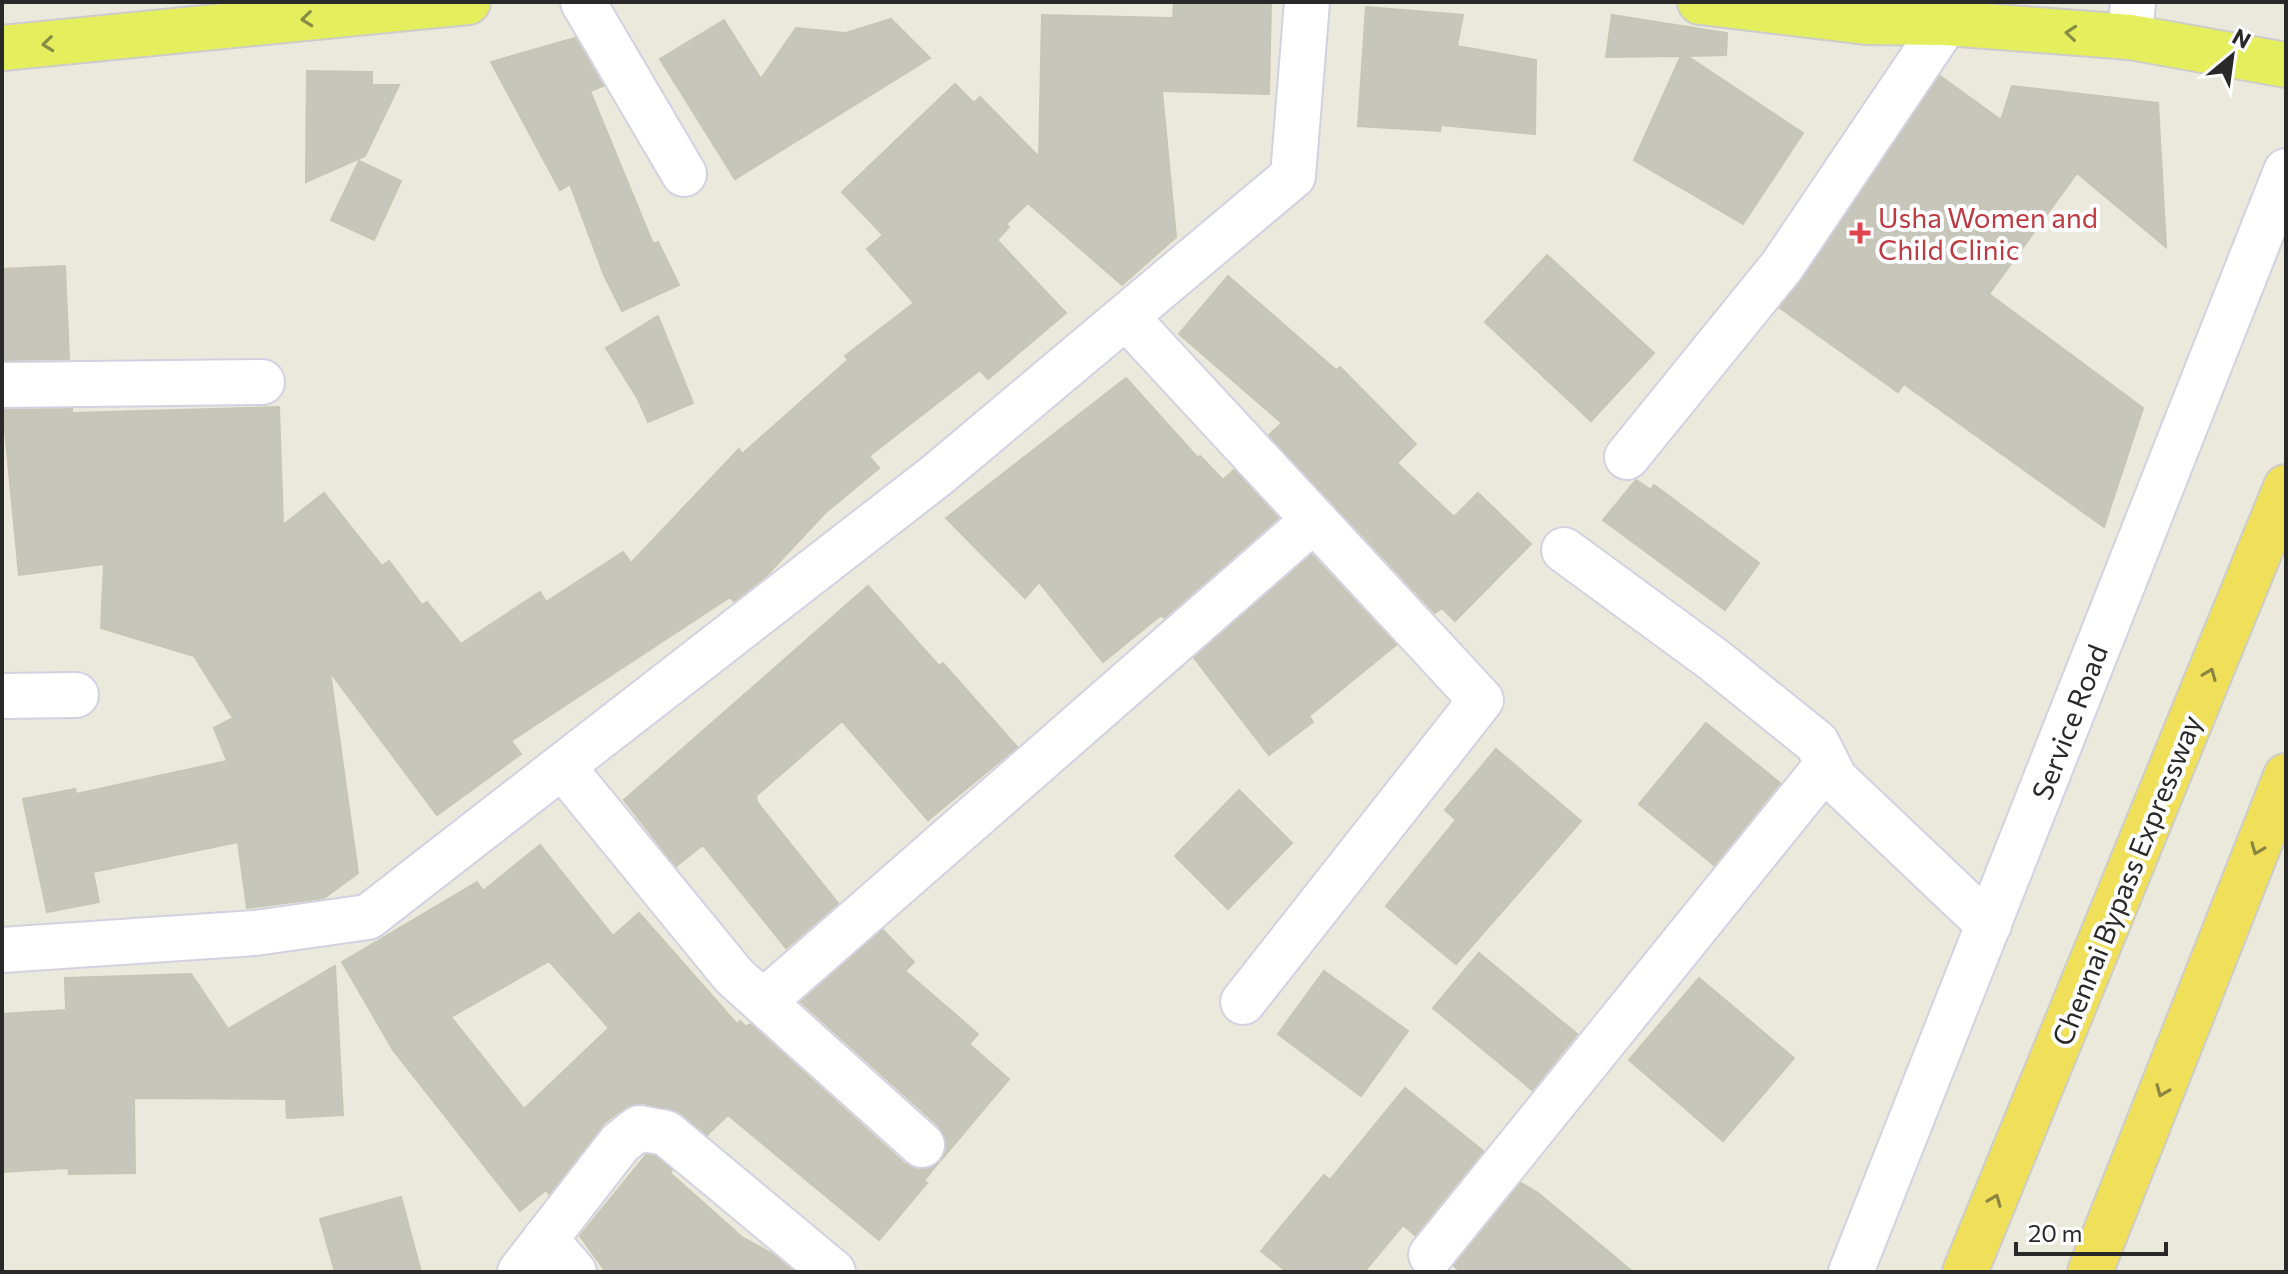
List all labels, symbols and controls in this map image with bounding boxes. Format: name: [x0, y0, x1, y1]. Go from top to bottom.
one-way arrow: [300, 10, 313, 27]
north arrow: [2192, 16, 2272, 96]
text: N: [2228, 22, 2256, 54]
one-way arrow: [2064, 25, 2077, 42]
one-way arrow: [42, 35, 55, 52]
place label: Usha Women and Child Clinic: [1878, 200, 2098, 266]
marker: Usha Women and Child Clinic: [1849, 222, 1871, 244]
street label: Service Road: [2024, 640, 2114, 804]
one-way arrow: [2200, 668, 2216, 682]
street label: Chennai Bypass Expressway: [2044, 710, 2208, 1050]
one-way arrow: [2251, 841, 2267, 855]
one-way arrow: [2155, 1083, 2172, 1097]
one-way arrow: [1985, 1194, 2001, 1208]
scale bar: [2016, 1206, 2166, 1256]
text: 20 m: [2028, 1218, 2082, 1247]

